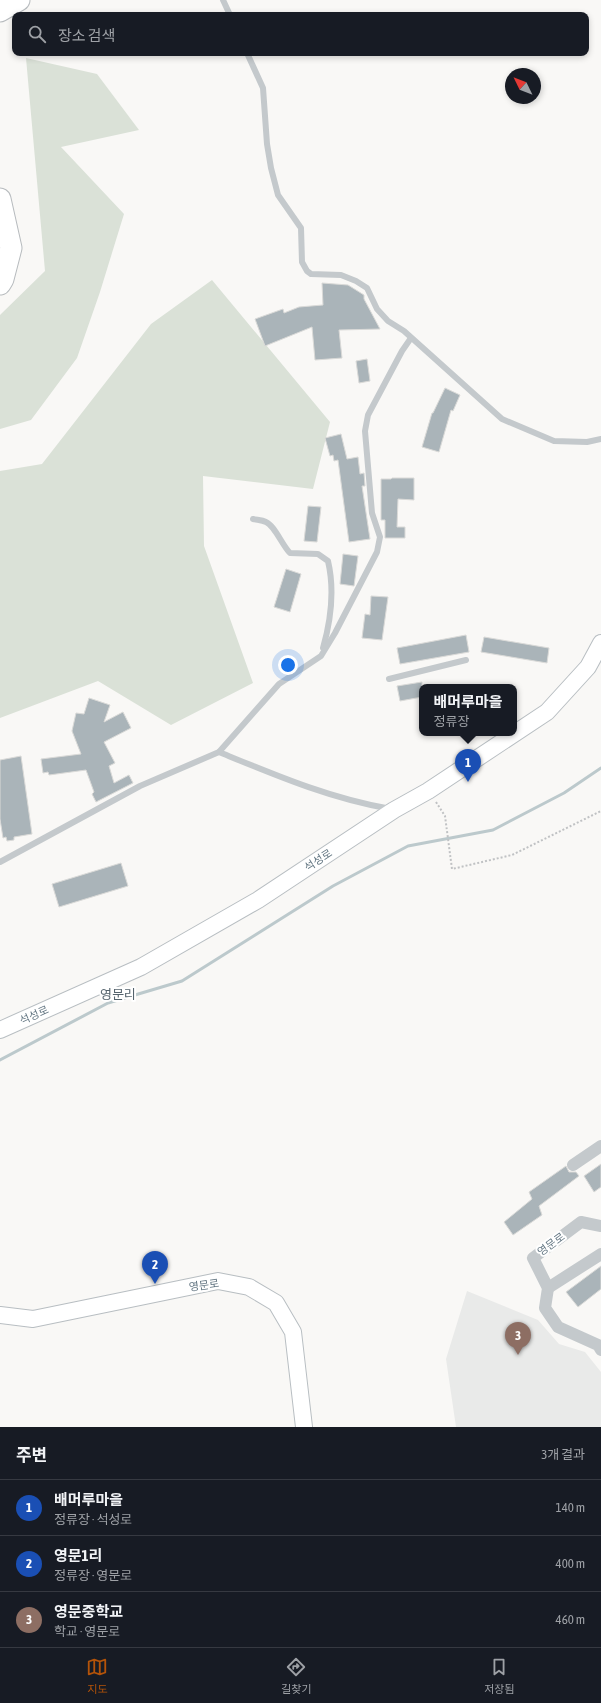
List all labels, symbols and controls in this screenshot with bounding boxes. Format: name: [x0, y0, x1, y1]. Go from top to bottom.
search box: [12, 12, 589, 56]
icon: search: [26, 23, 48, 45]
text: 장소 검색: [58, 27, 115, 44]
north arrow: [505, 68, 541, 104]
your location: [278, 655, 298, 675]
popup: [419, 684, 517, 736]
text: 배머루마을: [433, 693, 503, 710]
text: 정류장: [433, 714, 469, 729]
pin: 1: [455, 749, 481, 782]
street label: 석성로: [302, 847, 334, 873]
district label: 영문리: [100, 987, 136, 1002]
street label: 석성로: [18, 1003, 50, 1027]
street label: 영문로: [535, 1230, 567, 1258]
pin: 2: [142, 1251, 168, 1284]
street label: 영문로: [188, 1277, 220, 1293]
pin: 3: [505, 1322, 531, 1355]
text: 주변: [16, 1445, 47, 1465]
text: 3개 결과: [541, 1447, 585, 1462]
text: 배머루마을: [54, 1491, 123, 1508]
text: 1: [26, 1500, 32, 1515]
text: 140 m: [556, 1500, 585, 1515]
text: 정류장 · 석성로: [54, 1512, 132, 1527]
text: 영문1리: [54, 1547, 102, 1564]
text: 2: [26, 1556, 32, 1571]
text: 400 m: [556, 1556, 585, 1571]
text: 정류장 · 영문로: [54, 1568, 132, 1583]
text: 영문중학교: [54, 1603, 123, 1620]
text: 3: [26, 1612, 32, 1627]
text: 460 m: [556, 1612, 585, 1627]
text: 학교 · 영문로: [54, 1624, 120, 1639]
tab: 지도: [86, 1656, 108, 1696]
tab: 길찾기: [281, 1656, 312, 1696]
tab: 저장됨: [484, 1656, 515, 1696]

